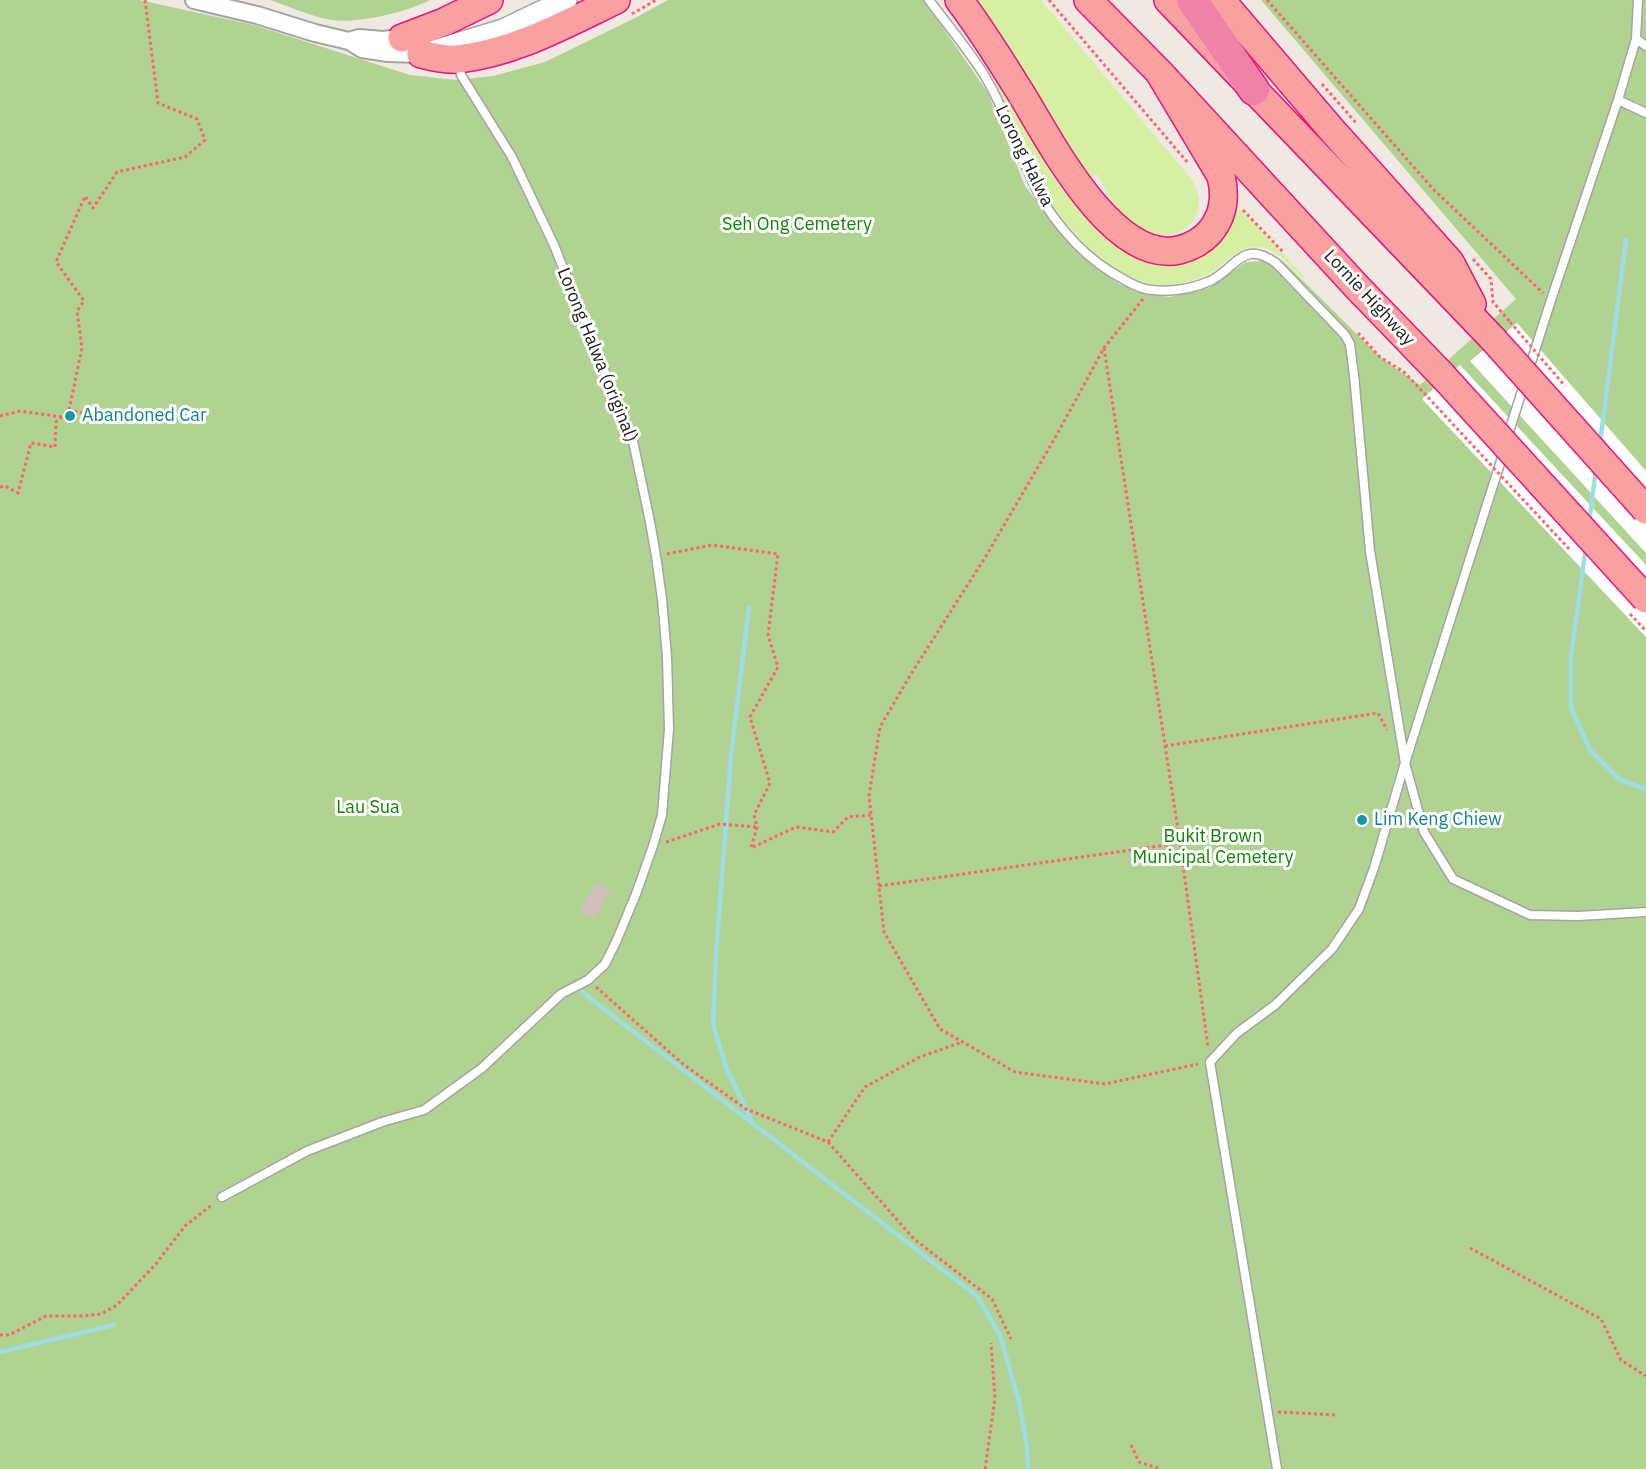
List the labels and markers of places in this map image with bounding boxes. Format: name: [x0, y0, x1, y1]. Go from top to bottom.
place label: Abandoned Car: [82, 405, 207, 427]
marker: Abandoned Car: [63, 409, 77, 423]
place label: Lim Keng Chiew: [1374, 809, 1502, 831]
marker: Lim Keng Chiew: [1355, 813, 1369, 827]

